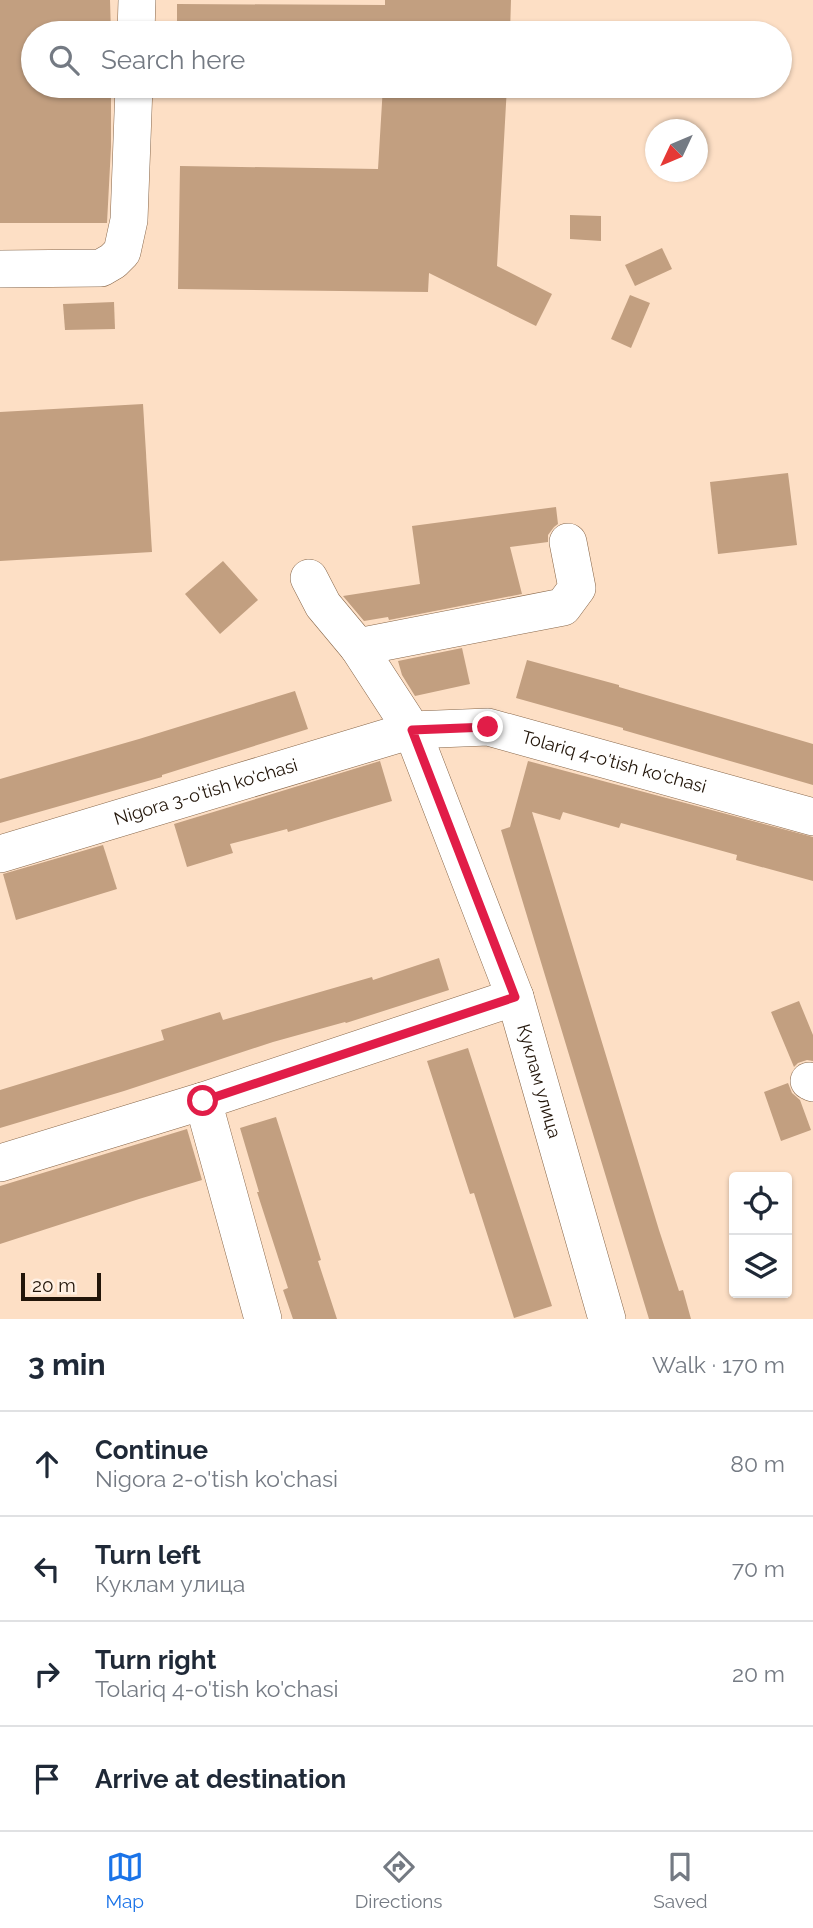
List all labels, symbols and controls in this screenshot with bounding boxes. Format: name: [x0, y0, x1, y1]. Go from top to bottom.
search box: [21, 21, 792, 98]
icon: search: [45, 41, 83, 79]
text: Search here: [101, 45, 245, 75]
north arrow: [645, 119, 708, 182]
route end: [472, 711, 503, 742]
street label: Tolariq 4-o'tish ko'chasi: [519, 726, 709, 797]
street label: Nigora 3-o'tish ko'chasi: [111, 754, 300, 829]
street label: Куклам улица: [513, 1021, 566, 1140]
route start: [187, 1085, 218, 1116]
map controls: [729, 1172, 792, 1298]
button: locate: [729, 1172, 792, 1235]
button: layers: [729, 1235, 792, 1298]
scale bar: [21, 1270, 102, 1302]
text: 20 m: [32, 1274, 76, 1296]
text: 3 min: [28, 1347, 106, 1382]
text: Walk · 170 m: [652, 1351, 785, 1378]
text: Continue: [95, 1435, 208, 1465]
icon: ahead: [28, 1445, 66, 1483]
text: 80 m: [730, 1450, 785, 1477]
text: Nigora 2-o'tish ko'chasi: [95, 1465, 338, 1492]
text: Turn left: [95, 1540, 201, 1570]
icon: left: [28, 1550, 66, 1588]
text: 70 m: [732, 1555, 785, 1582]
text: Куклам улица: [95, 1570, 245, 1597]
text: Turn right: [95, 1645, 216, 1675]
icon: right: [28, 1655, 66, 1693]
text: 20 m: [732, 1660, 785, 1687]
text: Tolariq 4-o'tish ko'chasi: [95, 1675, 339, 1702]
icon: arrive: [28, 1760, 66, 1798]
text: Arrive at destination: [95, 1764, 346, 1794]
tab: Map: [105, 1848, 144, 1912]
tab: Directions: [355, 1848, 443, 1912]
tab: Saved: [653, 1848, 708, 1912]

